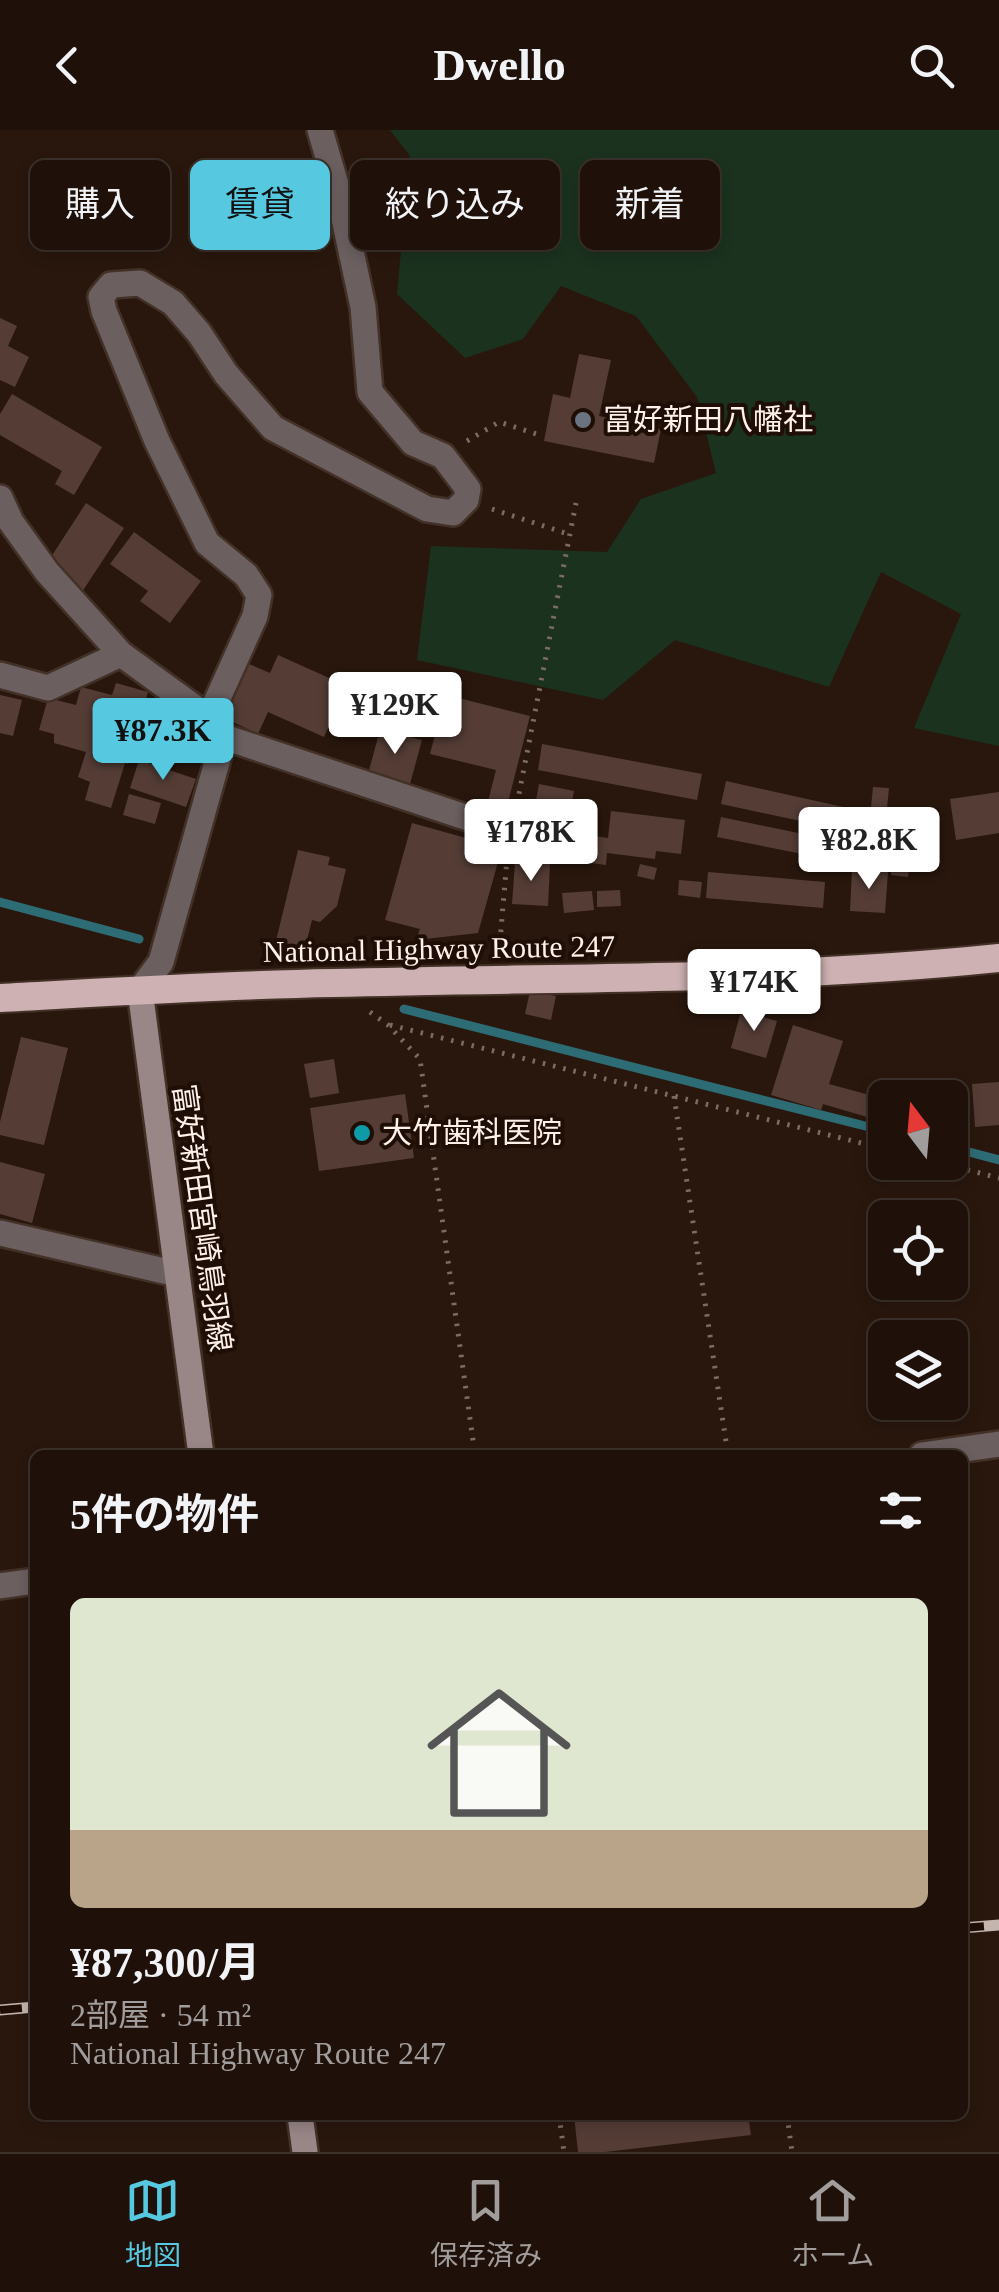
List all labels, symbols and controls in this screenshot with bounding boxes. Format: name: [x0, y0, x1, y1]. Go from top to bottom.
icon: back: [40, 38, 95, 93]
icon: search: [904, 38, 959, 93]
text: Dwello: [433, 40, 566, 90]
chip: 購入: [30, 160, 170, 250]
chip: 賃貸: [190, 160, 330, 250]
chip: 絞り込み: [350, 160, 560, 250]
chip: 新着: [580, 160, 720, 250]
place label: 富好新田八幡社: [603, 403, 813, 436]
marker: 富好新田八幡社: [572, 409, 594, 431]
pin: ¥129K: [325, 672, 465, 757]
text: ¥129K: [351, 686, 439, 722]
pin: ¥87.3K: [82, 698, 244, 783]
text: ¥87.3K: [115, 712, 211, 748]
pin: ¥178K: [461, 799, 601, 884]
pin: ¥82.8K: [788, 807, 950, 892]
text: ¥178K: [487, 813, 575, 849]
text: ¥82.8K: [821, 821, 917, 857]
street label: National Highway Route 247: [263, 929, 615, 968]
pin: ¥174K: [684, 949, 824, 1034]
text: ¥174K: [710, 963, 798, 999]
north arrow: [868, 1080, 968, 1180]
map controls: [868, 1080, 968, 1420]
street label: 富好新田宮崎鳥羽線: [167, 1082, 238, 1354]
place label: 大竹歯科医院: [382, 1116, 562, 1149]
marker: 大竹歯科医院: [351, 1122, 373, 1144]
button: locate: [868, 1200, 968, 1300]
button: layers: [868, 1320, 968, 1420]
icon: filters: [873, 1483, 928, 1538]
text: 5件の物件: [70, 1492, 259, 1538]
icon: home: [409, 1663, 589, 1843]
text: ¥87,300/月: [70, 1940, 260, 1986]
text: 2部屋 · 54 m²: [70, 1997, 251, 2033]
text: National Highway Route 247: [70, 2035, 446, 2071]
tab: 地図: [125, 2173, 181, 2273]
tab: 保存済み: [430, 2173, 542, 2273]
tab: ホーム: [791, 2173, 874, 2273]

